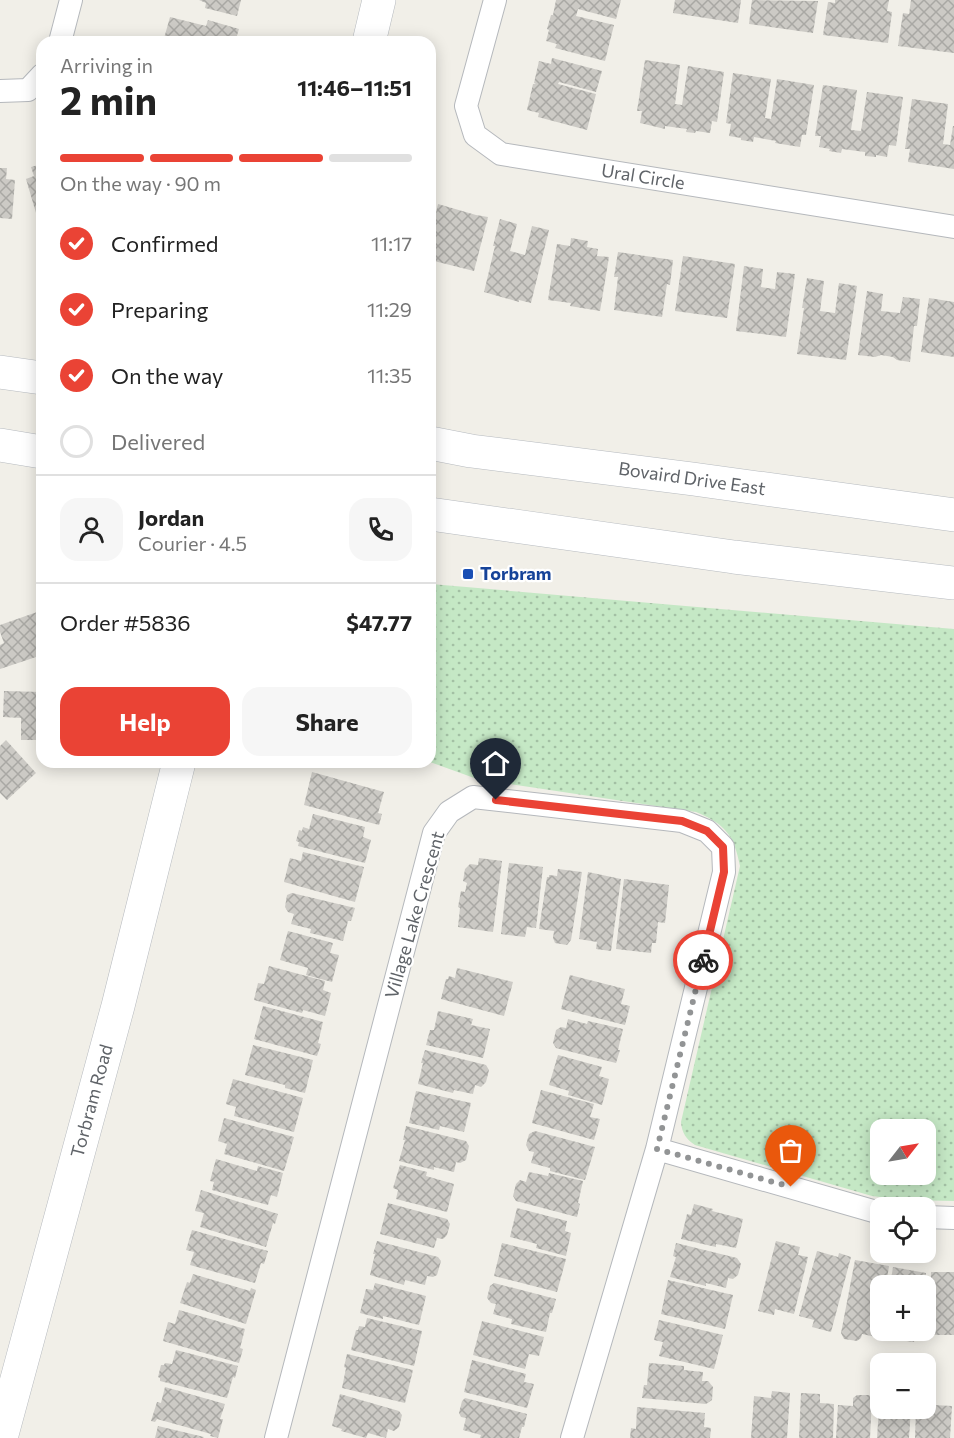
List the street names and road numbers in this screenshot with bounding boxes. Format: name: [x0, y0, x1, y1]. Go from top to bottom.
street label: Ural Circle: [600, 159, 687, 193]
street label: Bovaird Drive East: [617, 457, 767, 499]
street label: Village Lake Crescent: [380, 829, 448, 1001]
street label: Torbram Road: [65, 1042, 117, 1160]

